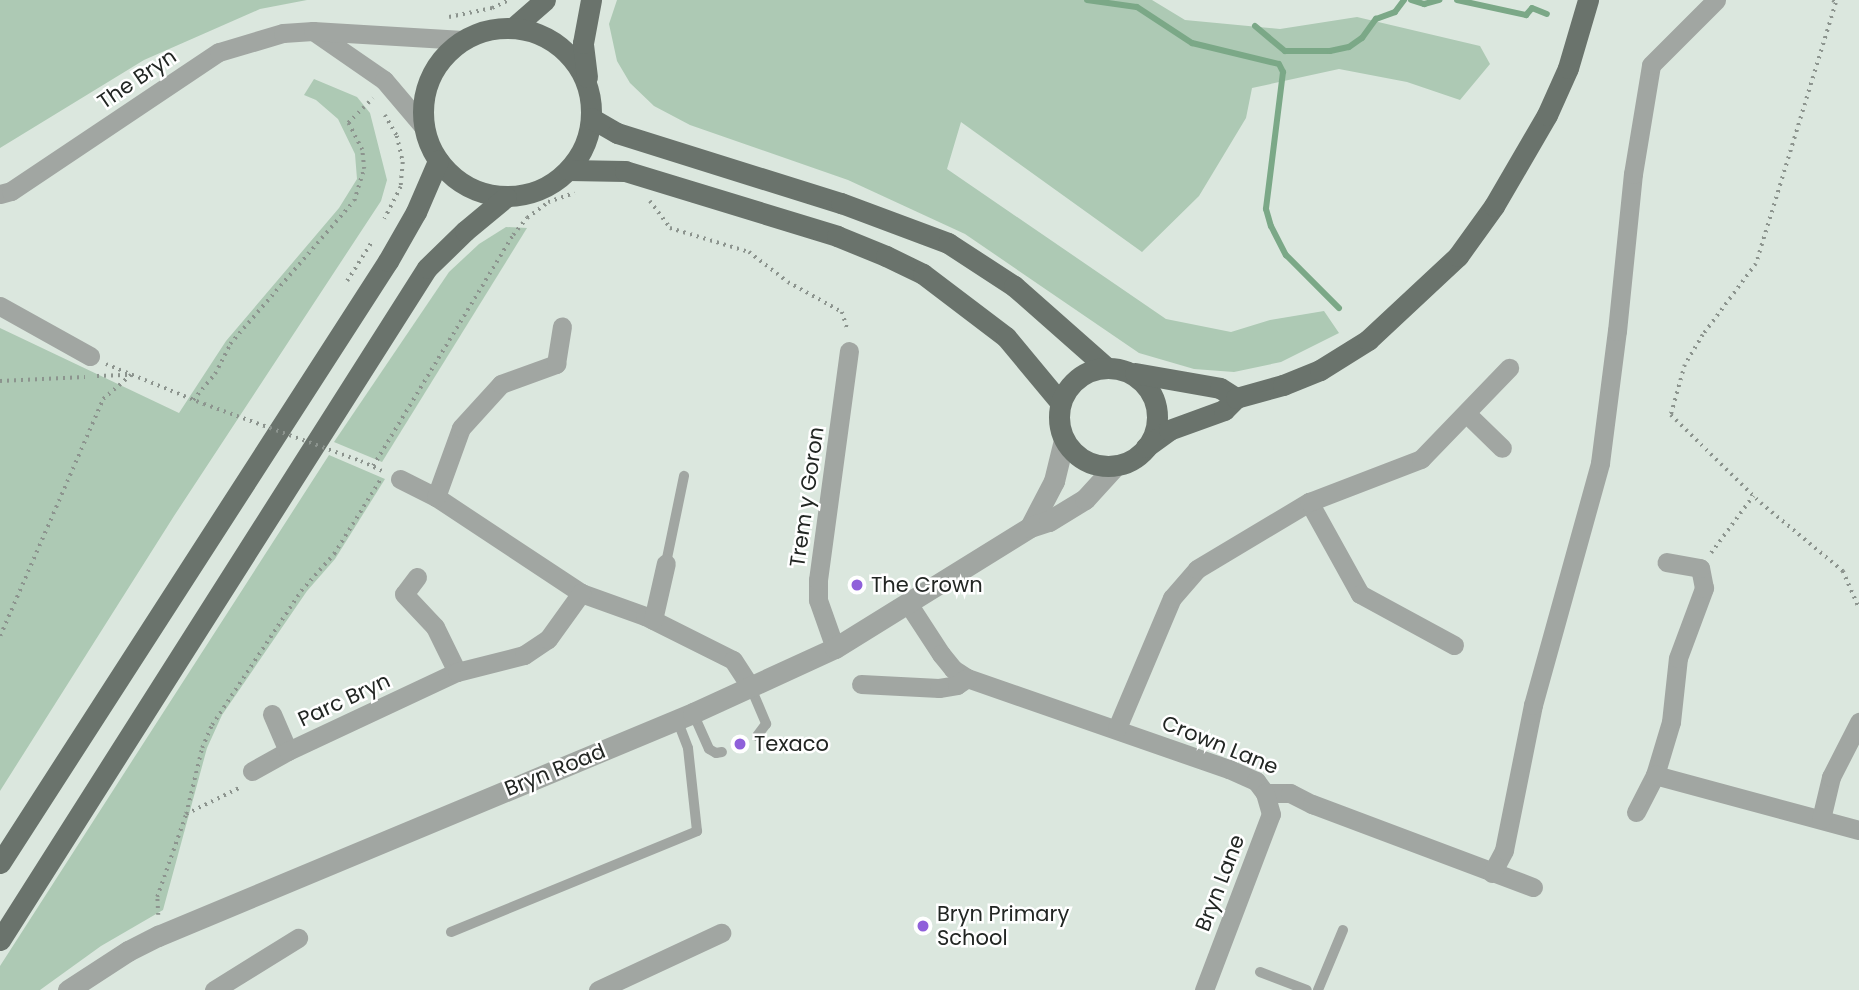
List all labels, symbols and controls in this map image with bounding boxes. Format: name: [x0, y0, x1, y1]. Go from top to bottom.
street label: The Bryn: [93, 44, 181, 114]
street label: Trem y Goron: [785, 425, 829, 569]
place label: The Crown: [871, 572, 983, 598]
marker: The Crown: [849, 577, 865, 593]
street label: Parc Bryn: [294, 668, 394, 732]
street label: Crown Lane: [1158, 710, 1282, 780]
place label: Texaco: [754, 731, 829, 757]
marker: Texaco: [732, 736, 748, 752]
street label: Bryn Road: [501, 738, 609, 802]
street label: Bryn Lane: [1190, 831, 1250, 935]
place label: Bryn Primary School: [937, 901, 1069, 951]
marker: Bryn Primary School: [915, 918, 931, 934]

